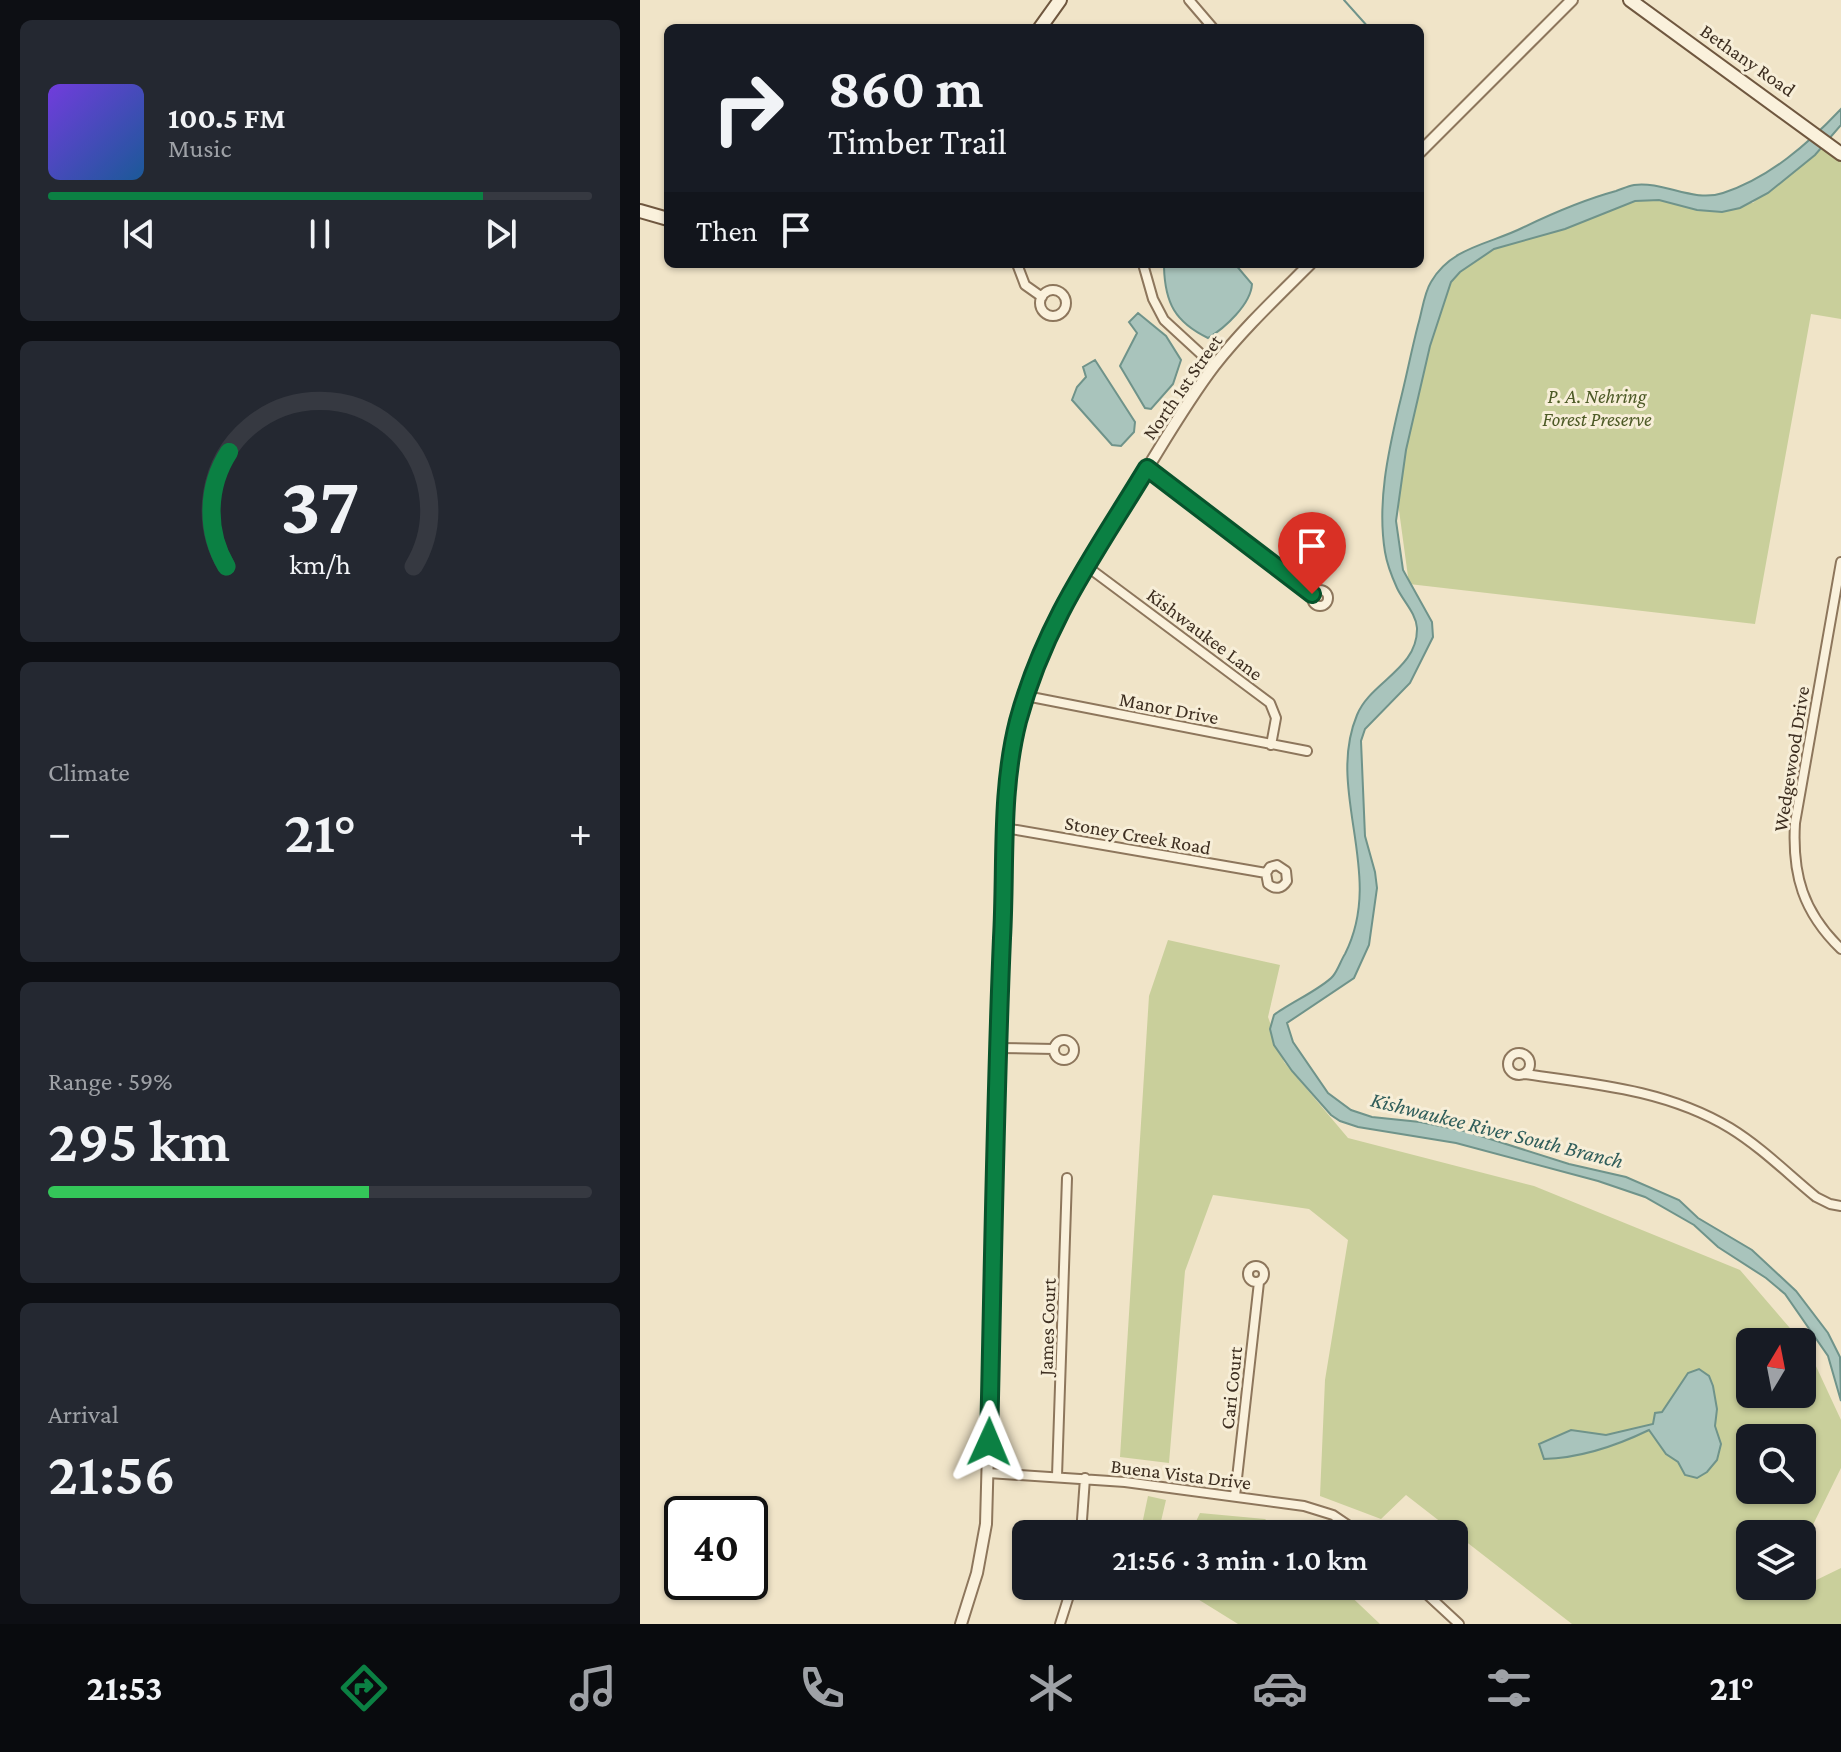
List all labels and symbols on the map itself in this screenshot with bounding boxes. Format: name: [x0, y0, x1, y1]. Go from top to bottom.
street label: Bethany Road: [1696, 19, 1800, 102]
street label: North 1st Street: [1138, 330, 1226, 444]
park label: P. A. Nehring Forest Preserve: [1542, 385, 1652, 430]
pin: [1278, 512, 1346, 594]
street label: Kishwaukee Lane: [1143, 583, 1267, 685]
street label: Wedgewood Drive: [1769, 684, 1814, 834]
street label: Manor Drive: [1117, 688, 1221, 728]
street label: Stoney Creek Road: [1063, 811, 1213, 860]
water label: Kishwaukee River South Branch: [1368, 1087, 1626, 1173]
street label: James Court: [1034, 1277, 1061, 1378]
north arrow: [1736, 1328, 1816, 1408]
street label: Cari Court: [1216, 1345, 1246, 1430]
position arrow: [947, 1400, 1031, 1484]
street label: Buena Vista Drive: [1110, 1454, 1253, 1494]
speed limit sign: 40: [664, 1496, 768, 1600]

